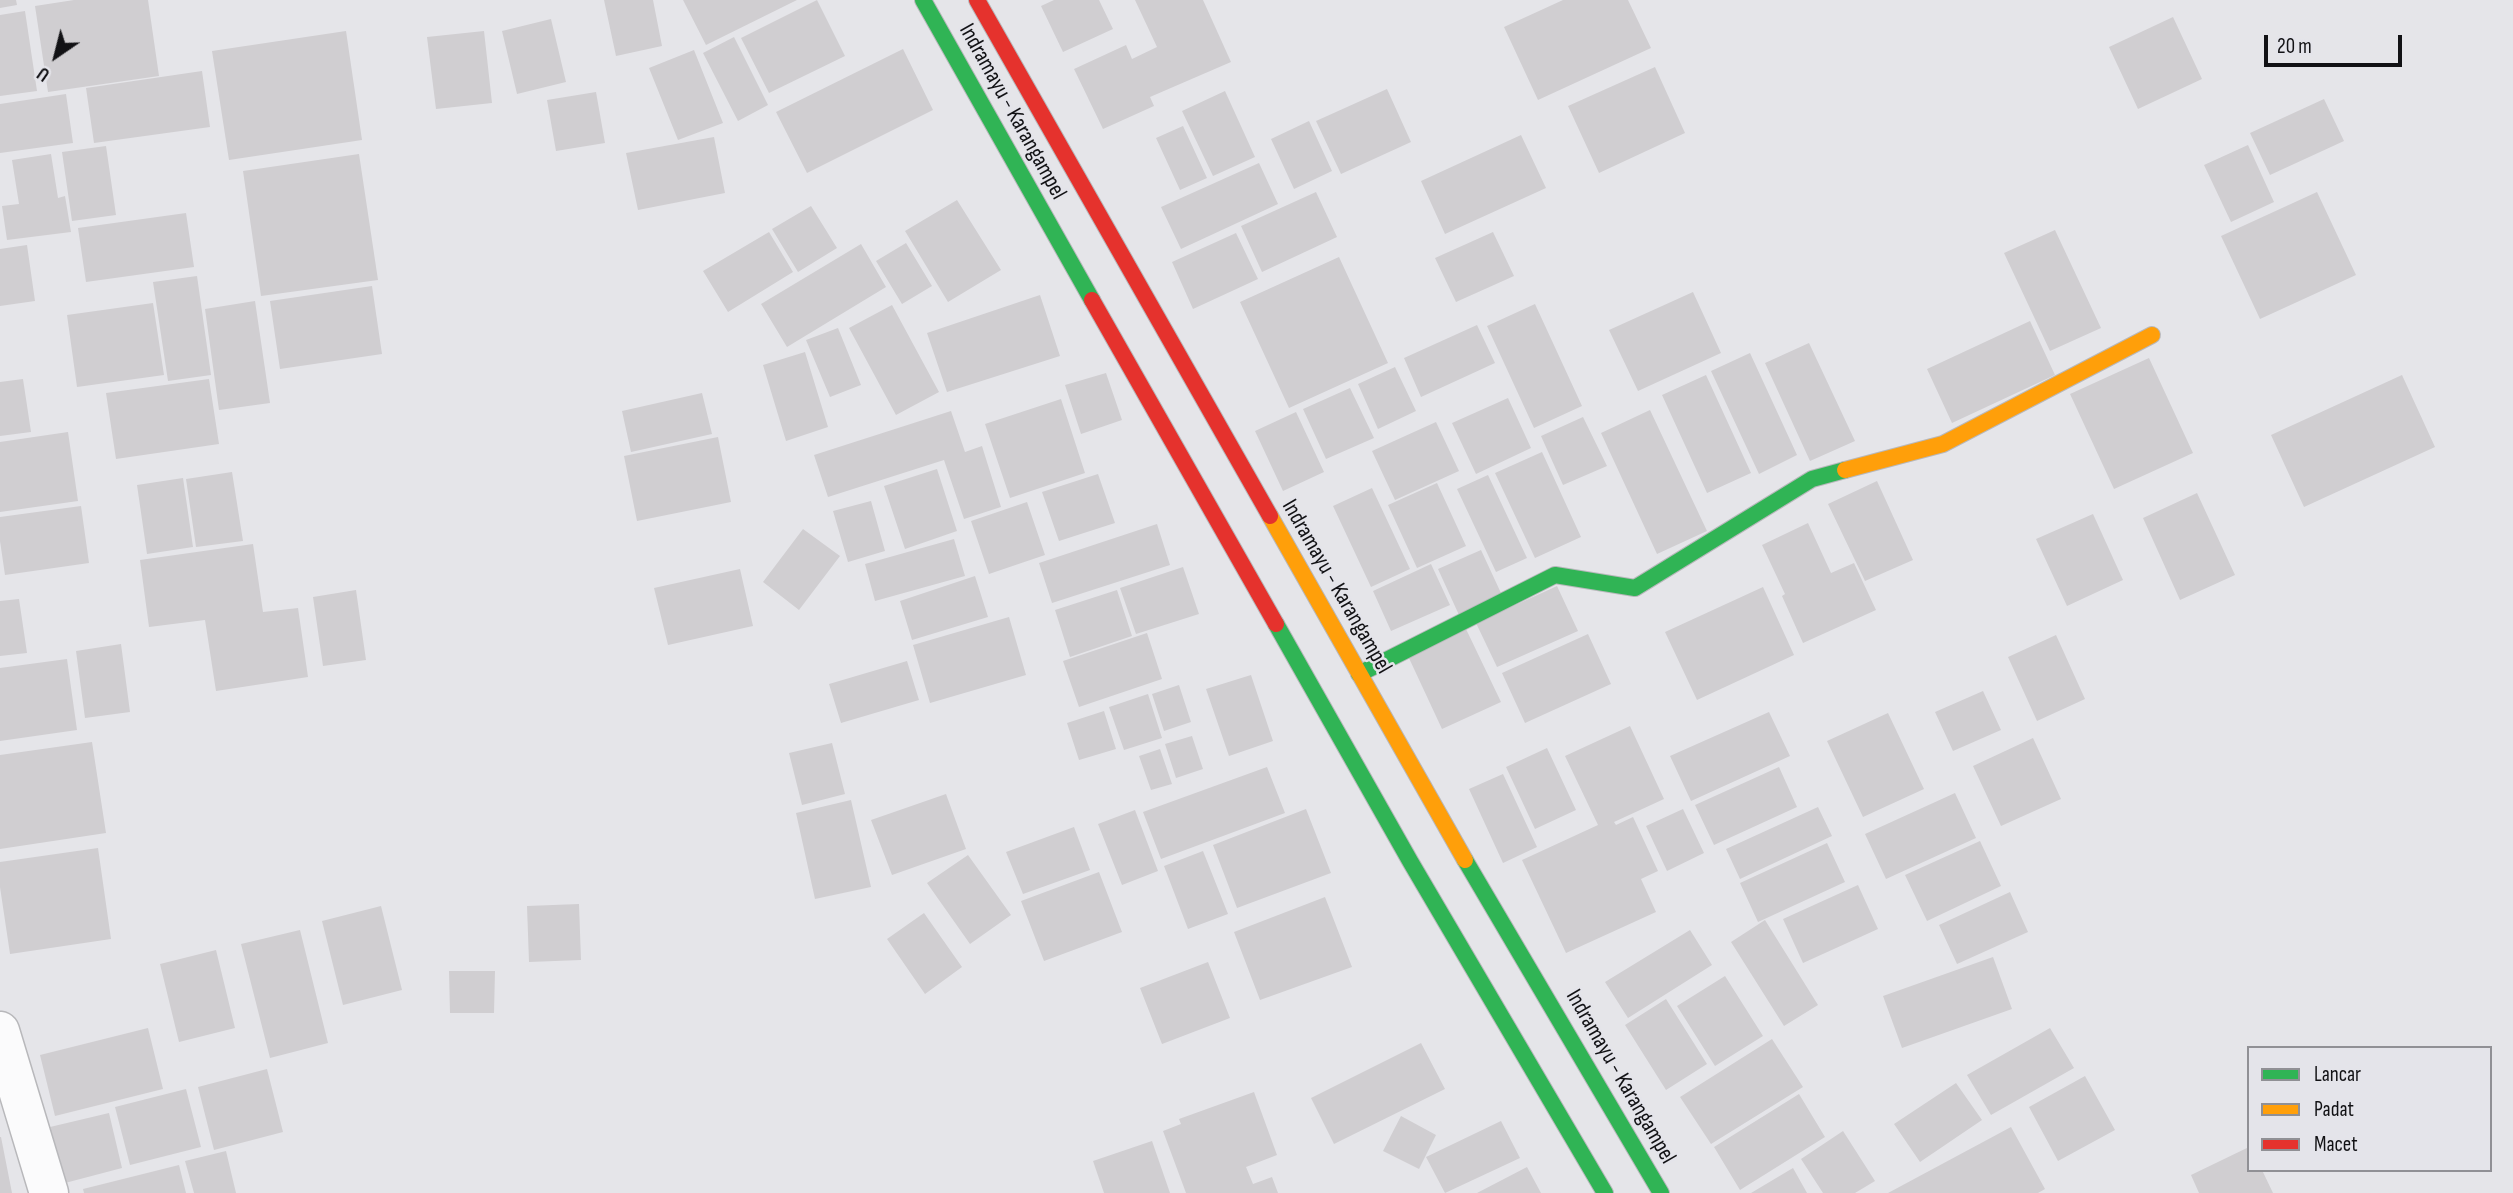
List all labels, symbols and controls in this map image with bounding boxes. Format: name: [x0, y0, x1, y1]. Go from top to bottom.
street label: Indramayu - Karangampel: [952, 19, 1072, 205]
north arrow: [21, 21, 91, 91]
scale bar: [2268, 21, 2406, 65]
text: 20 m: [2277, 34, 2312, 59]
text: U: [33, 61, 54, 86]
street label: Indramayu - Karangampel: [1275, 495, 1397, 679]
street label: Indramayu - Karangampel: [1559, 985, 1681, 1169]
legend: [2247, 1046, 2492, 1172]
text: Lancar: [2314, 1062, 2361, 1087]
text: Padat: [2314, 1097, 2354, 1122]
text: Macet: [2314, 1132, 2358, 1157]

